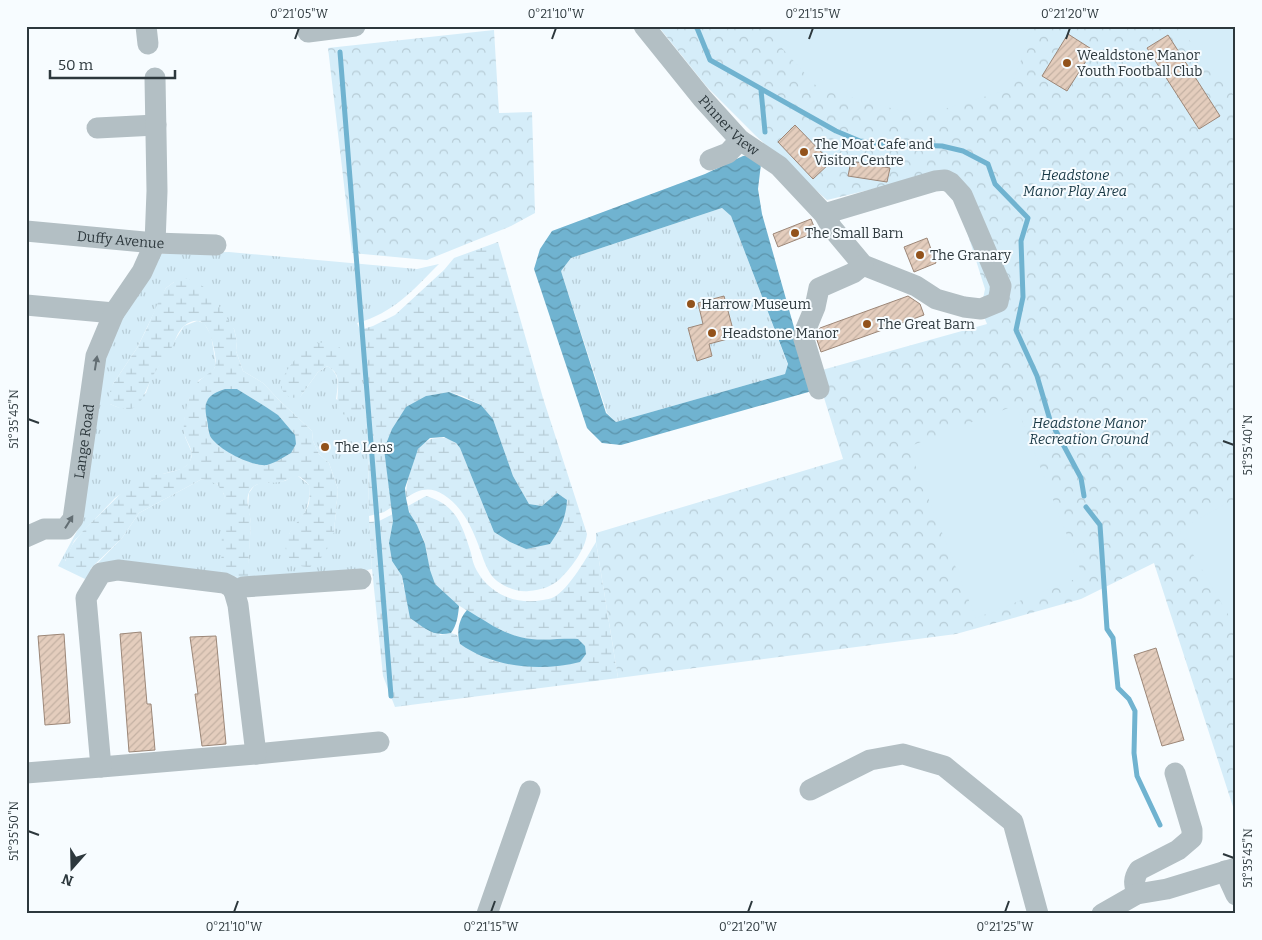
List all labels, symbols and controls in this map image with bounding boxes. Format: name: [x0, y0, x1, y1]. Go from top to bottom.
text: 0°21'05"W: [270, 7, 329, 21]
text: 0°21'10"W: [528, 7, 585, 21]
text: 0°21'15"W: [785, 7, 841, 21]
text: 0°21'20"W: [1041, 7, 1100, 21]
place label: Wealdstone Manor Youth Football Club: [1077, 47, 1202, 80]
scale bar: [50, 48, 175, 80]
text: 50 m: [58, 56, 94, 74]
marker: Wealdstone Manor Youth Football Club: [1061, 57, 1073, 69]
street label: Pinner View: [695, 92, 763, 160]
place label: The Moat Cafe and Visitor Centre: [814, 136, 933, 169]
marker: The Moat Cafe and Visitor Centre: [798, 146, 810, 158]
park label: Headstone Manor Play Area: [1023, 167, 1127, 200]
place label: The Small Barn: [805, 225, 903, 242]
marker: The Small Barn: [789, 227, 801, 239]
street label: Duffy Avenue: [76, 228, 165, 252]
place label: The Granary: [930, 247, 1012, 264]
marker: The Granary: [914, 249, 926, 261]
place label: Harrow Museum: [701, 296, 811, 313]
marker: Harrow Museum: [685, 298, 697, 310]
place label: The Great Barn: [877, 316, 975, 333]
marker: The Great Barn: [861, 318, 873, 330]
place label: Headstone Manor: [722, 325, 838, 342]
marker: Headstone Manor: [706, 327, 718, 339]
one-way arrow: [92, 354, 100, 370]
text: 51°35'45"N: [7, 389, 21, 449]
street label: Lange Road: [71, 403, 98, 480]
text: 51°35'40"N: [1241, 414, 1255, 475]
park label: Headstone Manor Recreation Ground: [1029, 415, 1149, 448]
place label: The Lens: [335, 439, 393, 456]
marker: The Lens: [319, 441, 331, 453]
one-way arrow: [65, 515, 74, 529]
text: 51°35'50"N: [7, 800, 21, 861]
text: 51°35'45"N: [1241, 828, 1255, 888]
north arrow: [48, 842, 98, 892]
text: N: [60, 870, 76, 890]
text: 0°21'10"W: [206, 920, 263, 934]
text: 0°21'15"W: [463, 920, 519, 934]
text: 0°21'20"W: [719, 920, 778, 934]
text: 0°21'25"W: [977, 920, 1034, 934]

